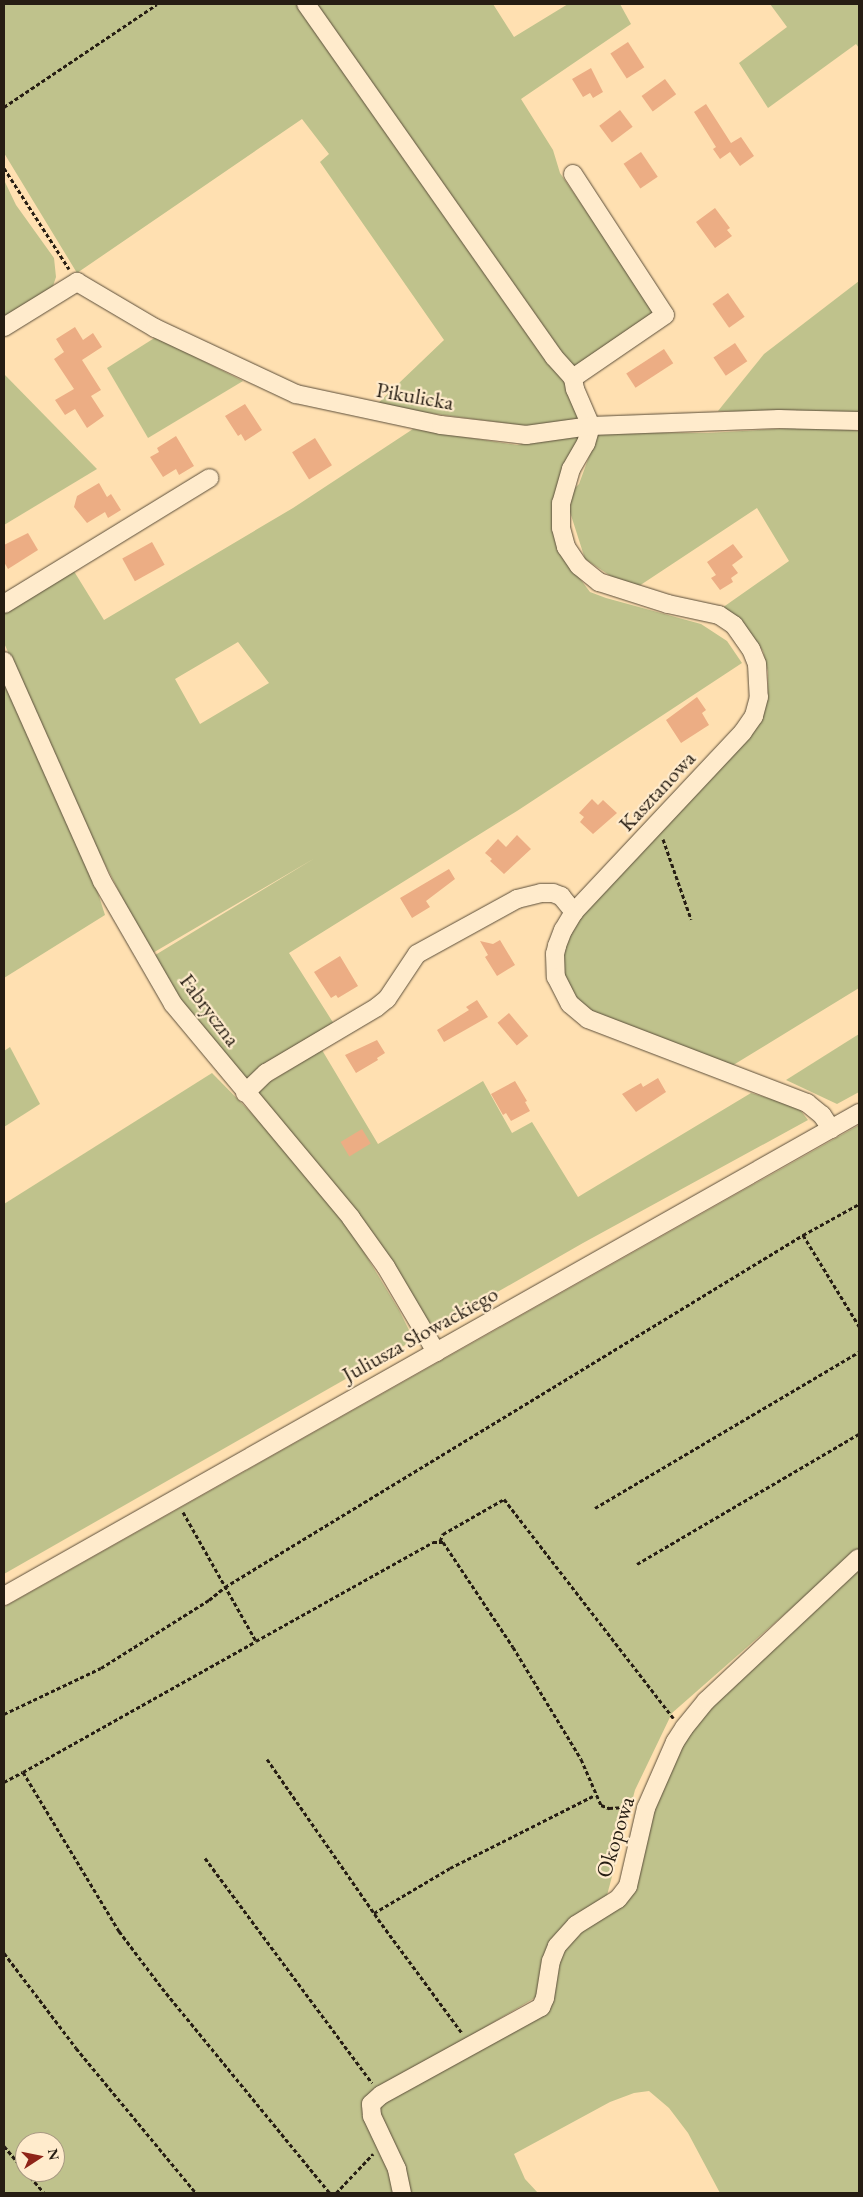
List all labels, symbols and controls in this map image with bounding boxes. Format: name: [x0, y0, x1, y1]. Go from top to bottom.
street label: Pikulicka: [374, 376, 456, 416]
street label: Kasztanowa: [613, 745, 701, 837]
street label: Fabryczna: [174, 968, 246, 1052]
street label: Juliusza Słowackiego: [337, 1280, 503, 1388]
street label: Okopowa: [590, 1793, 640, 1881]
north arrow: [15, 2132, 65, 2182]
text: N: [44, 2147, 64, 2162]

